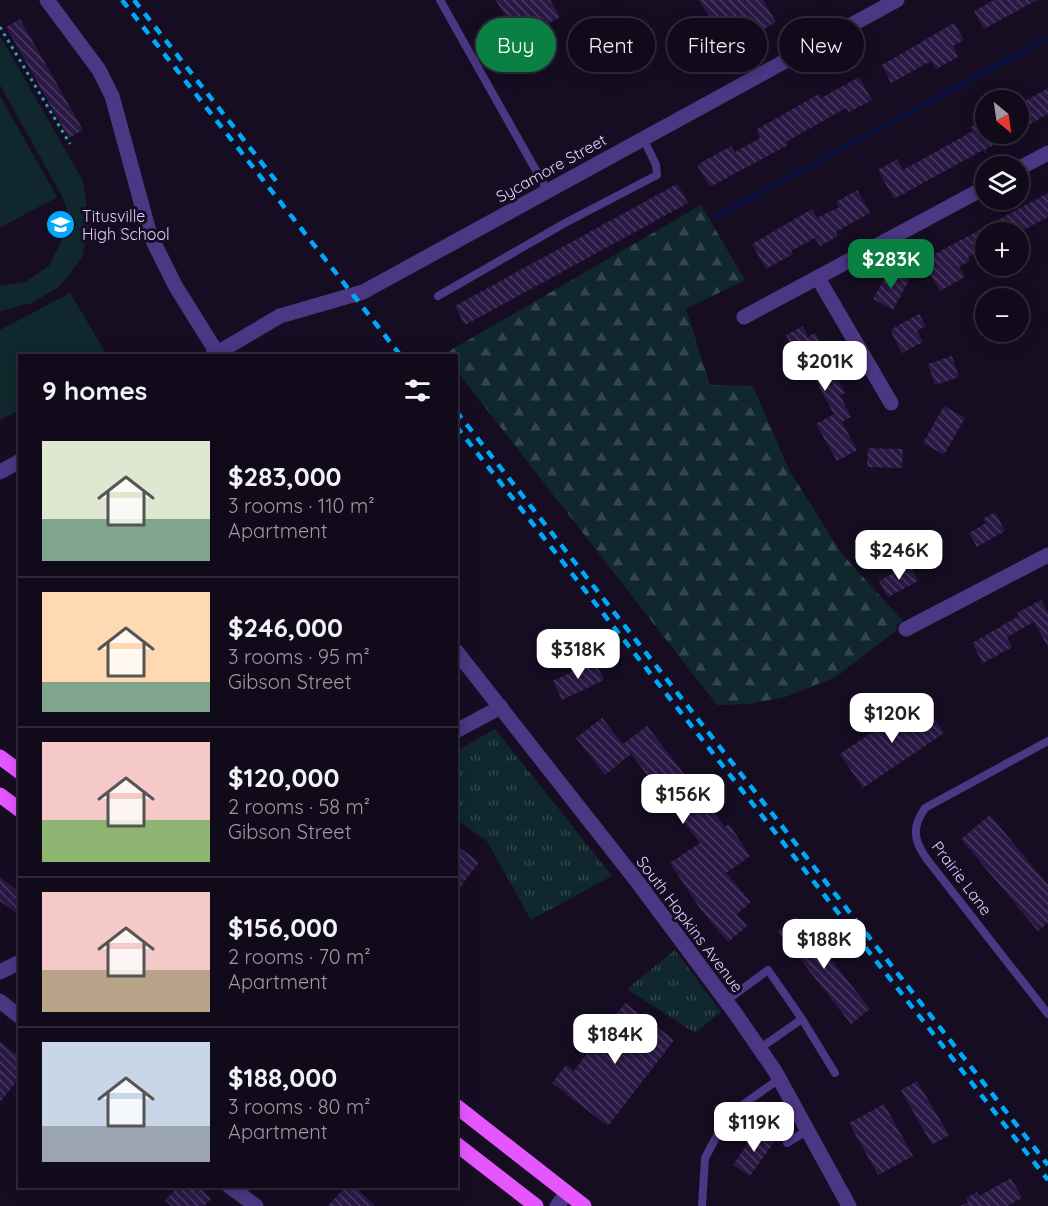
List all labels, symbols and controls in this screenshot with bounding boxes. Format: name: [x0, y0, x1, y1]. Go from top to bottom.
chip: Buy: [476, 18, 556, 72]
chip: Rent: [568, 18, 655, 72]
chip: Filters: [667, 18, 767, 72]
chip: New: [779, 18, 864, 72]
north arrow: [975, 90, 1029, 144]
map controls: [975, 90, 1029, 342]
street label: Sycamore Street: [492, 129, 610, 207]
button: layers: [975, 156, 1029, 210]
place label: Titusville High School: [82, 206, 170, 244]
school or university icon: Titusville High School: [45, 209, 77, 241]
button: +: [975, 222, 1029, 276]
pin: $283K: [849, 239, 933, 290]
text: $283K: [862, 246, 920, 271]
button: −: [975, 288, 1029, 342]
pin: $201K: [783, 341, 867, 392]
text: $201K: [797, 348, 853, 373]
text: 9 homes: [42, 374, 147, 407]
icon: filters: [401, 374, 434, 407]
text: $283,000: [228, 460, 342, 493]
icon: home: [90, 465, 162, 537]
text: 3 rooms · 110 m²: [228, 493, 375, 518]
text: Apartment: [228, 518, 328, 543]
pin: $246K: [857, 530, 941, 581]
text: $246K: [869, 537, 929, 562]
text: $246,000: [228, 611, 343, 644]
icon: home: [90, 616, 162, 688]
pin: $318K: [536, 629, 620, 680]
text: $318K: [551, 636, 605, 661]
text: 3 rooms · 95 m²: [228, 644, 370, 669]
text: Gibson Street: [228, 669, 351, 694]
pin: $120K: [850, 693, 934, 744]
text: $120K: [864, 700, 920, 725]
text: $120,000: [228, 761, 339, 794]
icon: home: [90, 766, 162, 838]
pin: $156K: [641, 774, 725, 825]
text: $156K: [655, 781, 711, 806]
text: 2 rooms · 58 m²: [228, 794, 370, 819]
text: Gibson Street: [228, 819, 351, 844]
street label: Prairie Lane: [927, 837, 997, 919]
street label: South Hopkins Avenue: [632, 852, 748, 996]
text: $156,000: [228, 911, 338, 944]
icon: home: [90, 916, 162, 988]
pin: $188K: [782, 919, 866, 970]
text: $188K: [797, 926, 851, 951]
text: 2 rooms · 70 m²: [228, 944, 371, 969]
text: Apartment: [228, 969, 328, 994]
pin: $184K: [573, 1014, 657, 1065]
text: $184K: [587, 1021, 643, 1046]
text: $188,000: [228, 1061, 337, 1094]
icon: home: [90, 1066, 162, 1138]
text: 3 rooms · 80 m²: [228, 1094, 371, 1119]
pin: $119K: [712, 1102, 796, 1153]
text: $119K: [728, 1109, 780, 1134]
text: Apartment: [228, 1119, 328, 1144]

